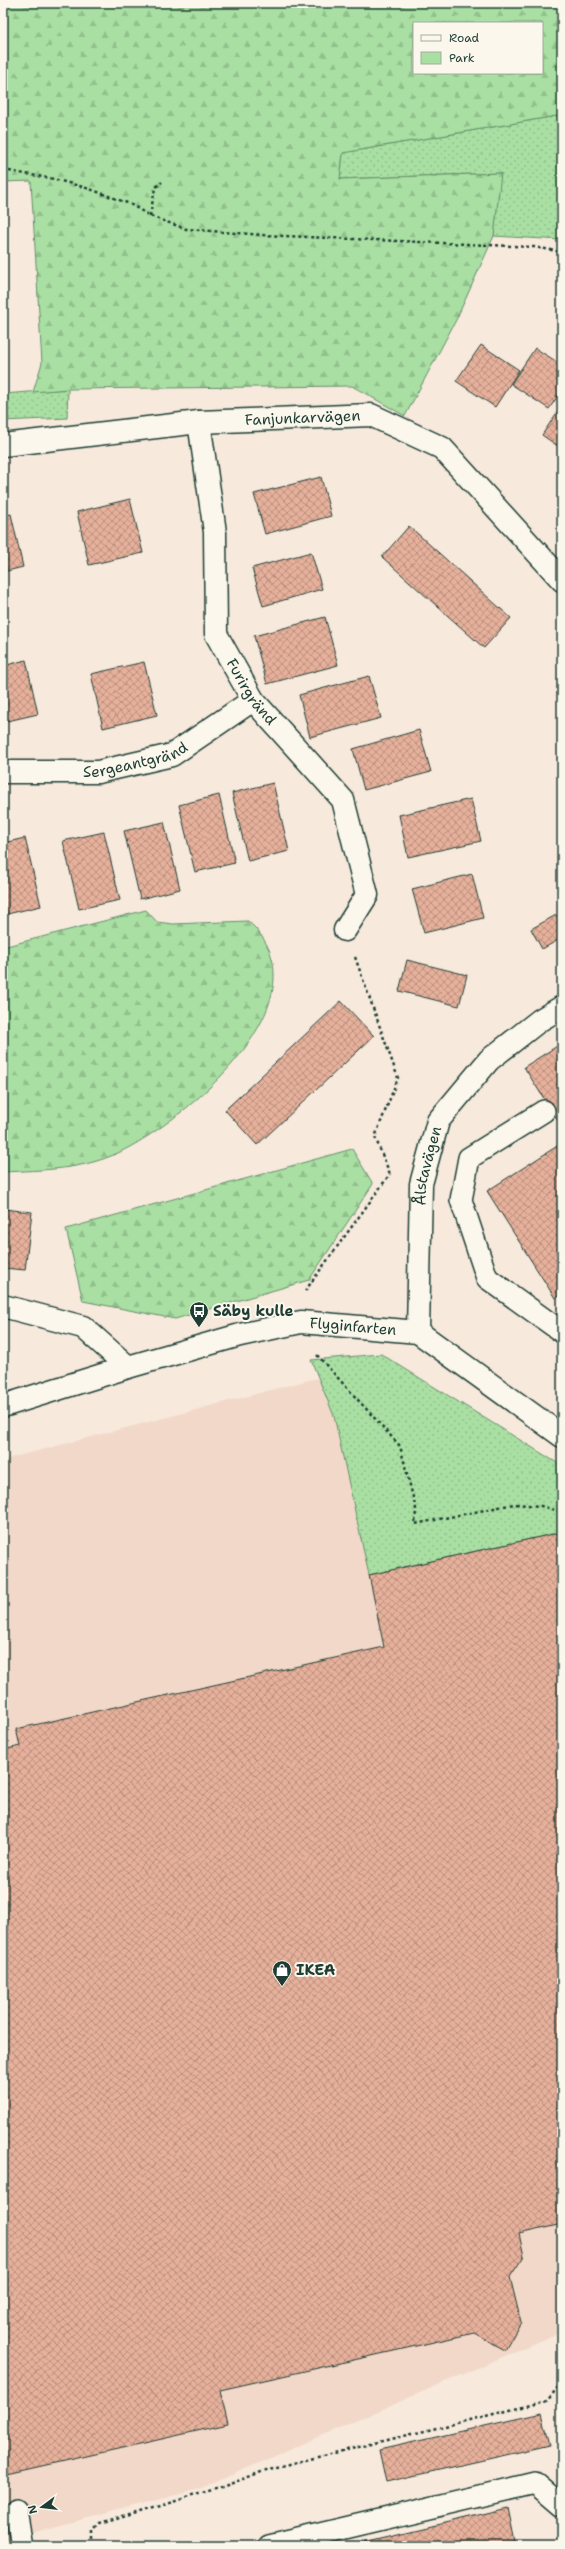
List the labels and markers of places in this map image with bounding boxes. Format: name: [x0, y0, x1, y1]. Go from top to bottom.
bus stop icon: Säby kulle: [188, 1300, 210, 1328]
place label: Säby kulle: [213, 1301, 294, 1321]
shop icon: IKEA: [271, 1959, 293, 1987]
place label: IKEA: [296, 1960, 336, 1980]

